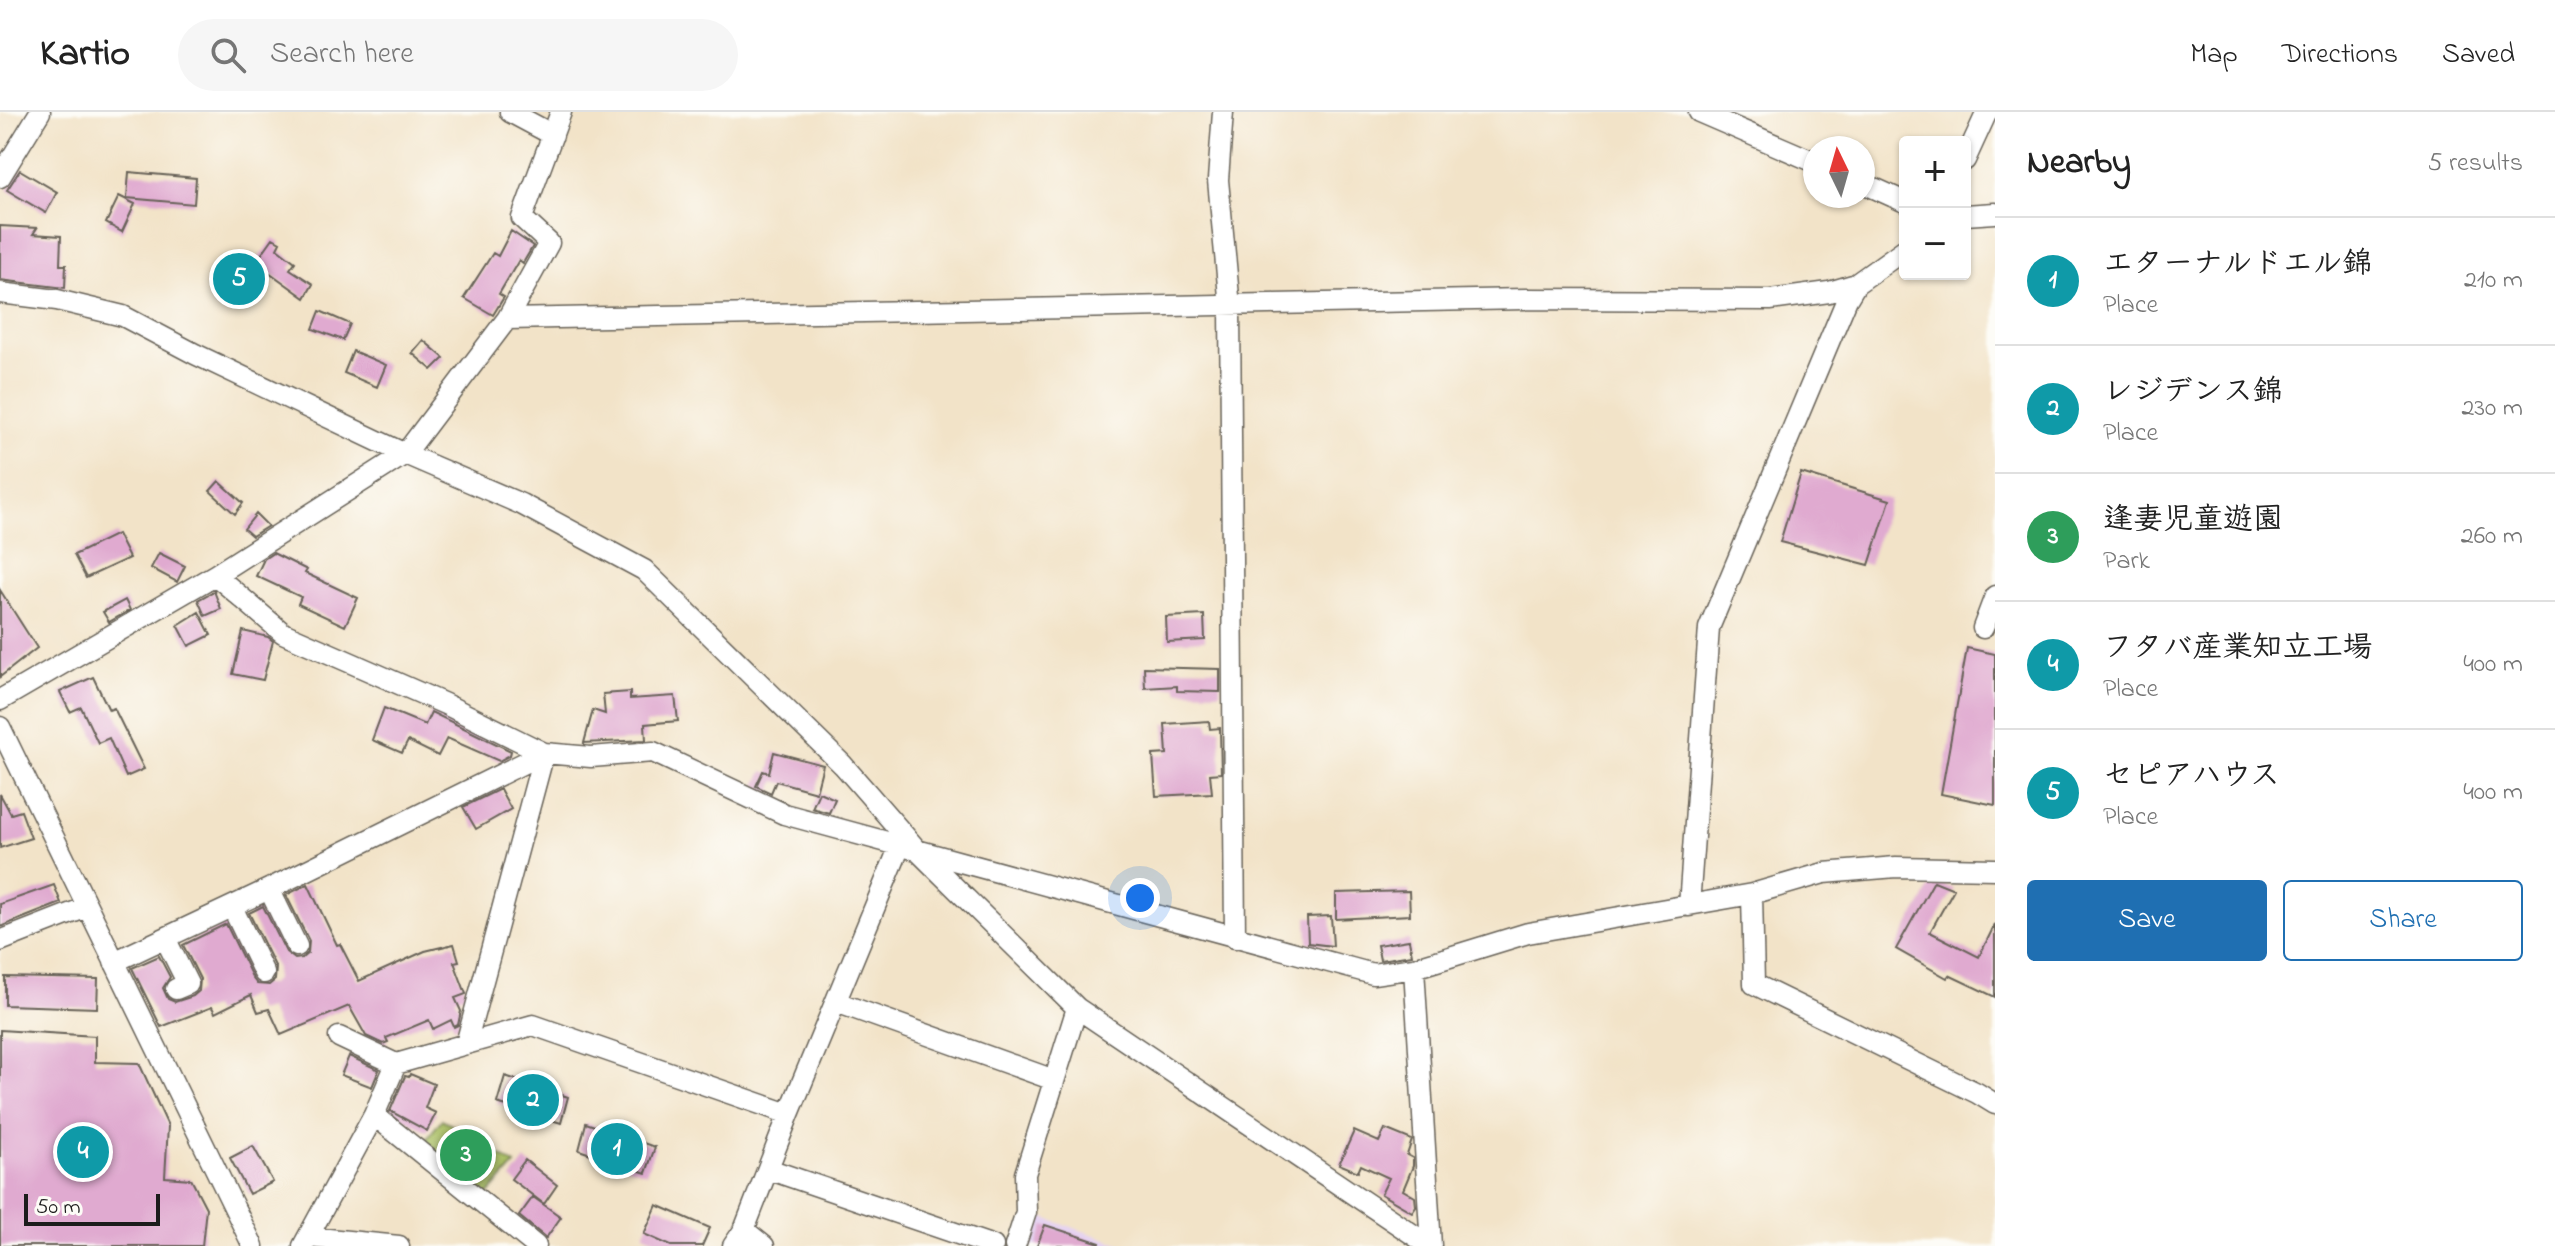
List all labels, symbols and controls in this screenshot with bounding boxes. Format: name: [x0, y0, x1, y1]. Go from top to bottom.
search box: [178, 19, 738, 91]
text: Kartio: [40, 27, 130, 83]
icon: search: [206, 33, 250, 77]
text: Search here: [270, 33, 414, 77]
text: Map: [2190, 35, 2238, 76]
text: Directions: [2282, 35, 2398, 76]
text: Saved: [2442, 35, 2515, 76]
north arrow: [1803, 136, 1875, 208]
map controls: [1899, 136, 1971, 280]
button: +: [1899, 136, 1971, 208]
text: Nearby: [2027, 139, 2131, 189]
text: 5 results: [2428, 145, 2523, 183]
button: −: [1899, 208, 1971, 280]
text: エターナルドエル錦: [2103, 243, 2372, 287]
pin: 5: [213, 249, 265, 309]
text: 1: [2049, 262, 2057, 300]
text: 210 m: [2464, 262, 2523, 300]
text: Place: [2103, 287, 2158, 325]
text: レジデンス錦: [2103, 371, 2283, 415]
text: 2: [2047, 390, 2059, 428]
text: 230 m: [2461, 390, 2523, 428]
text: Place: [2103, 415, 2158, 453]
text: 逢妻児童遊園: [2103, 499, 2283, 543]
text: 3: [2048, 518, 2058, 556]
text: 260 m: [2461, 518, 2523, 556]
text: Park: [2103, 543, 2150, 581]
text: フタバ産業知立工場: [2103, 627, 2372, 671]
text: 4: [2048, 646, 2058, 684]
text: 400 m: [2463, 646, 2523, 684]
text: Place: [2103, 671, 2158, 709]
text: セピアハウス: [2103, 755, 2280, 799]
text: 5: [2046, 774, 2060, 812]
text: 400 m: [2463, 774, 2523, 812]
text: Place: [2103, 799, 2158, 837]
your location: [1120, 878, 1160, 918]
button: Save: [2027, 880, 2267, 961]
button: Share: [2283, 880, 2523, 961]
pin: 2: [507, 1070, 559, 1130]
pin: 1: [591, 1119, 643, 1179]
pin: 4: [57, 1122, 109, 1182]
pin: 3: [440, 1125, 492, 1185]
scale bar: [24, 1190, 160, 1226]
text: 50 m: [36, 1192, 81, 1224]

